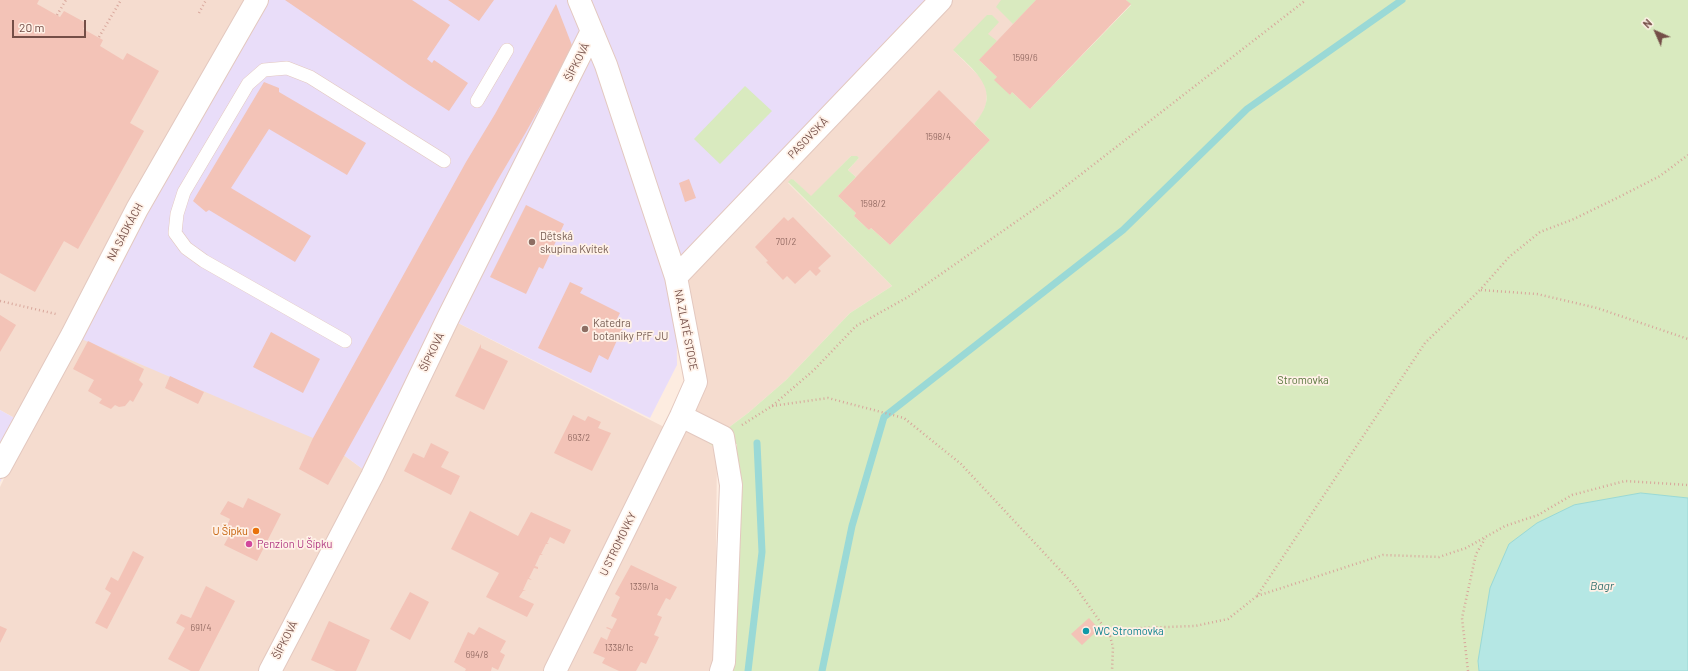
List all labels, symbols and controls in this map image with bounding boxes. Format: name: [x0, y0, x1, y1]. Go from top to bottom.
scale bar: [14, 12, 88, 38]
north arrow: [1636, 12, 1676, 52]
text: N: [1640, 16, 1654, 30]
text: 20 m: [19, 20, 45, 34]
street label: ŠÍPKOVÁ: [562, 41, 592, 83]
house number: 1599/6: [1012, 53, 1038, 63]
street label: PASOVSKÁ: [785, 115, 831, 161]
house number: 1598/4: [925, 132, 951, 142]
house number: 1598/2: [860, 199, 886, 209]
street label: NA SÁDKÁCH: [104, 201, 146, 263]
place label: Dětská skupina Kvítek: [540, 229, 609, 255]
marker: Dětská skupina Kvítek: [527, 237, 537, 247]
house number: 701/2: [776, 237, 796, 247]
street label: NA ZLATÉ STOCE: [672, 288, 700, 372]
place label: Katedra botaniky PřF JU: [593, 316, 668, 342]
marker: Katedra botaniky PřF JU: [580, 324, 590, 334]
street label: ŠÍPKOVÁ: [417, 331, 447, 373]
park label: Stromovka: [1277, 373, 1329, 387]
house number: 693/2: [568, 433, 590, 443]
street label: U STROMOVKY: [597, 510, 639, 578]
place label: U Šípku: [212, 524, 248, 538]
marker: U Šípku: [251, 526, 261, 536]
place label: Penzion U Šípku: [257, 537, 332, 551]
marker: Penzion U Šípku: [244, 539, 254, 549]
water label: Bagr: [1590, 579, 1614, 593]
house number: 1339/1a: [630, 582, 658, 592]
street label: ŠÍPKOVÁ: [270, 619, 300, 661]
house number: 691/4: [191, 623, 211, 633]
place label: WC Stromovka: [1094, 624, 1164, 638]
marker: WC Stromovka: [1081, 626, 1091, 636]
house number: 1338/1c: [605, 643, 633, 653]
house number: 694/8: [466, 650, 488, 660]

